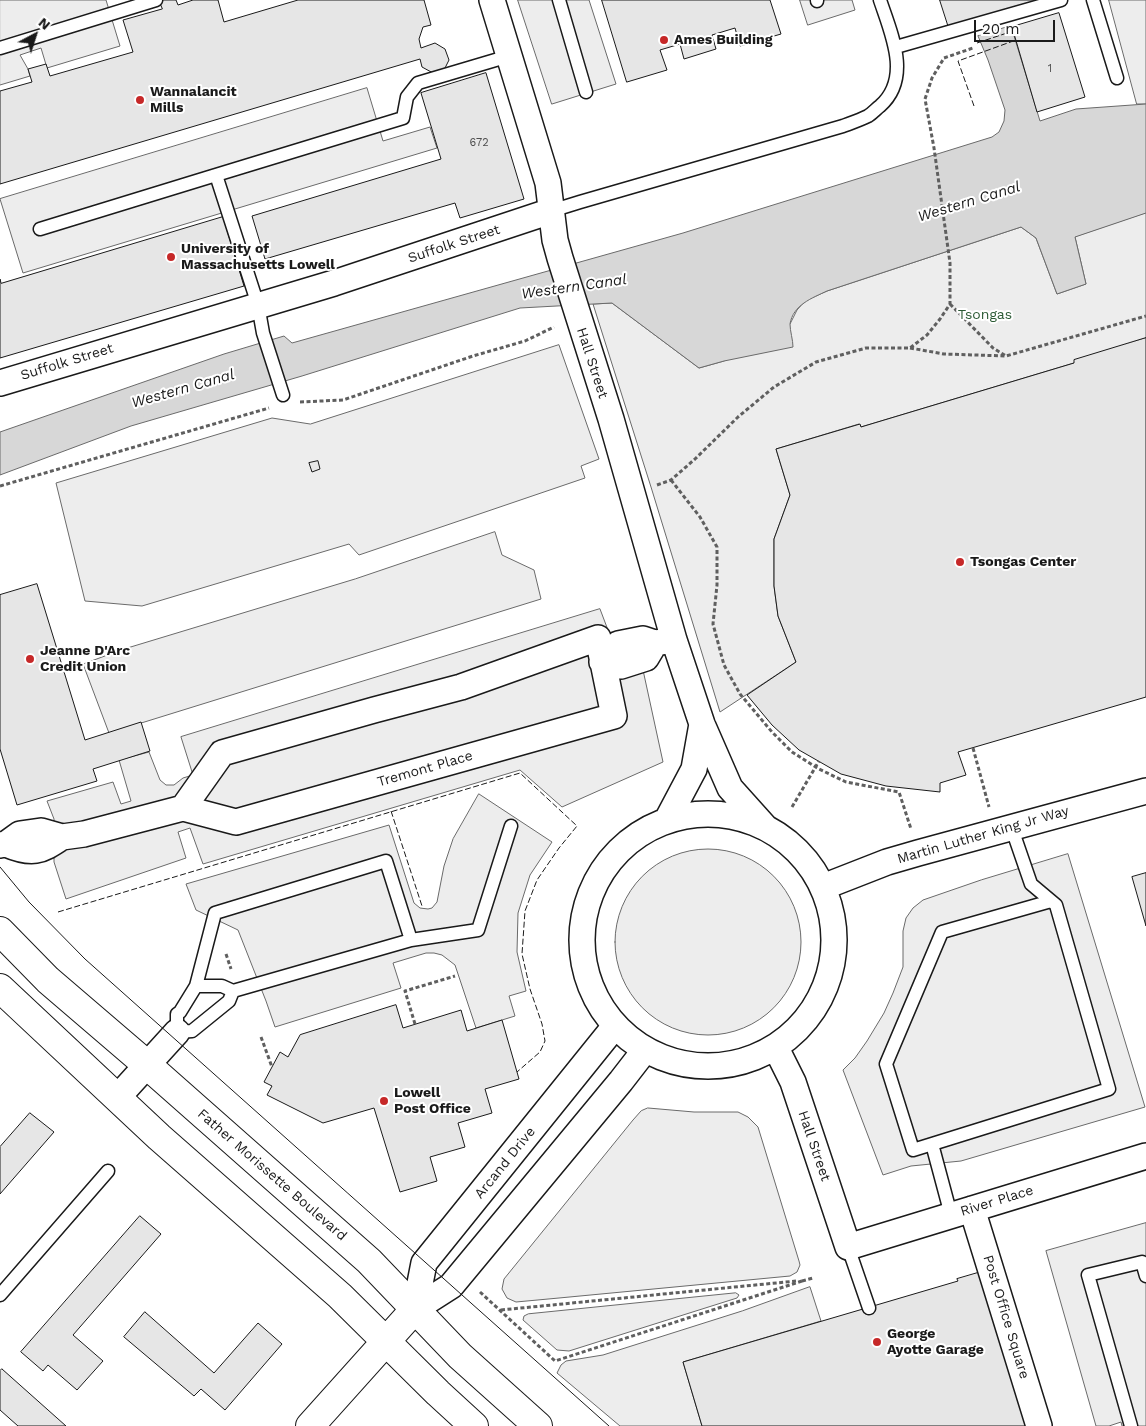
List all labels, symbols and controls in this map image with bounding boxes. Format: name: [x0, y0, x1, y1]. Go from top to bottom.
north arrow: [10, 10, 60, 60]
scale bar: [976, 10, 1057, 42]
text: N: [36, 14, 54, 33]
text: 20 m: [982, 20, 1020, 38]
place label: Ames Building: [674, 32, 772, 48]
marker: Ames Building: [658, 34, 670, 46]
house number: 1: [1048, 62, 1052, 76]
place label: Wannalancit Mills: [150, 84, 237, 116]
marker: Wannalancit Mills: [134, 94, 146, 106]
house number: 672: [469, 136, 489, 150]
water label: Western Canal: [916, 178, 1022, 226]
street label: Suffolk Street: [406, 221, 502, 267]
place label: University of Massachusetts Lowell: [181, 241, 335, 274]
marker: University of Massachusetts Lowell: [165, 251, 177, 263]
water label: Western Canal: [520, 271, 628, 303]
park label: Tsongas: [958, 307, 1012, 323]
street label: Hall Street: [573, 325, 611, 401]
street label: Suffolk Street: [19, 340, 115, 384]
water label: Western Canal: [129, 366, 237, 412]
place label: Tsongas Center: [970, 554, 1076, 570]
marker: Tsongas Center: [954, 556, 966, 568]
place label: Jeanne D'Arc Credit Union: [40, 643, 130, 676]
marker: Jeanne D'Arc Credit Union: [24, 653, 36, 665]
street label: Tremont Place: [375, 747, 475, 791]
street label: Martin Luther King Jr Way: [895, 802, 1071, 868]
place label: Lowell Post Office: [394, 1085, 471, 1118]
marker: Lowell Post Office: [378, 1095, 390, 1107]
street label: Father Morissette Boulevard: [194, 1106, 350, 1244]
street label: Hall Street: [794, 1108, 834, 1184]
street label: Arcand Drive: [471, 1124, 539, 1202]
street label: River Place: [958, 1182, 1036, 1220]
street label: Post Office Square: [979, 1253, 1033, 1381]
place label: George Ayotte Garage: [887, 1326, 984, 1358]
marker: George Ayotte Garage: [871, 1336, 883, 1348]

